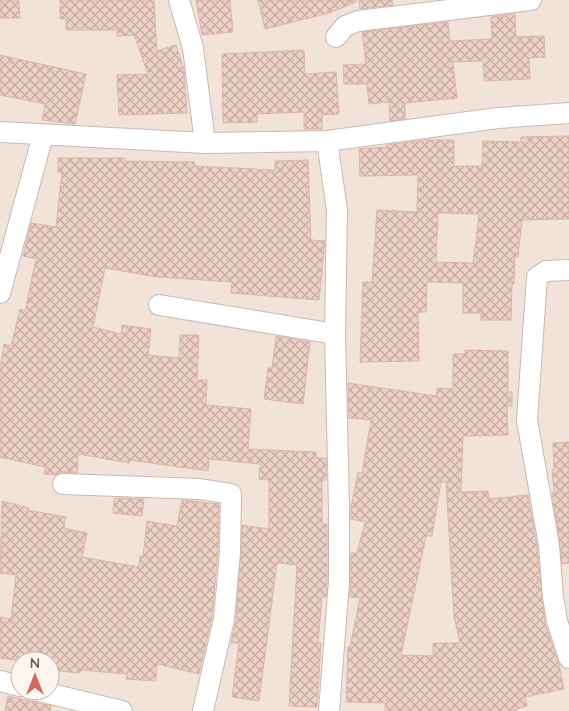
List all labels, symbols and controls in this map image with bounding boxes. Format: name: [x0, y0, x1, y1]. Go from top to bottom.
north arrow: [10, 651, 60, 701]
text: N: [30, 654, 40, 672]

